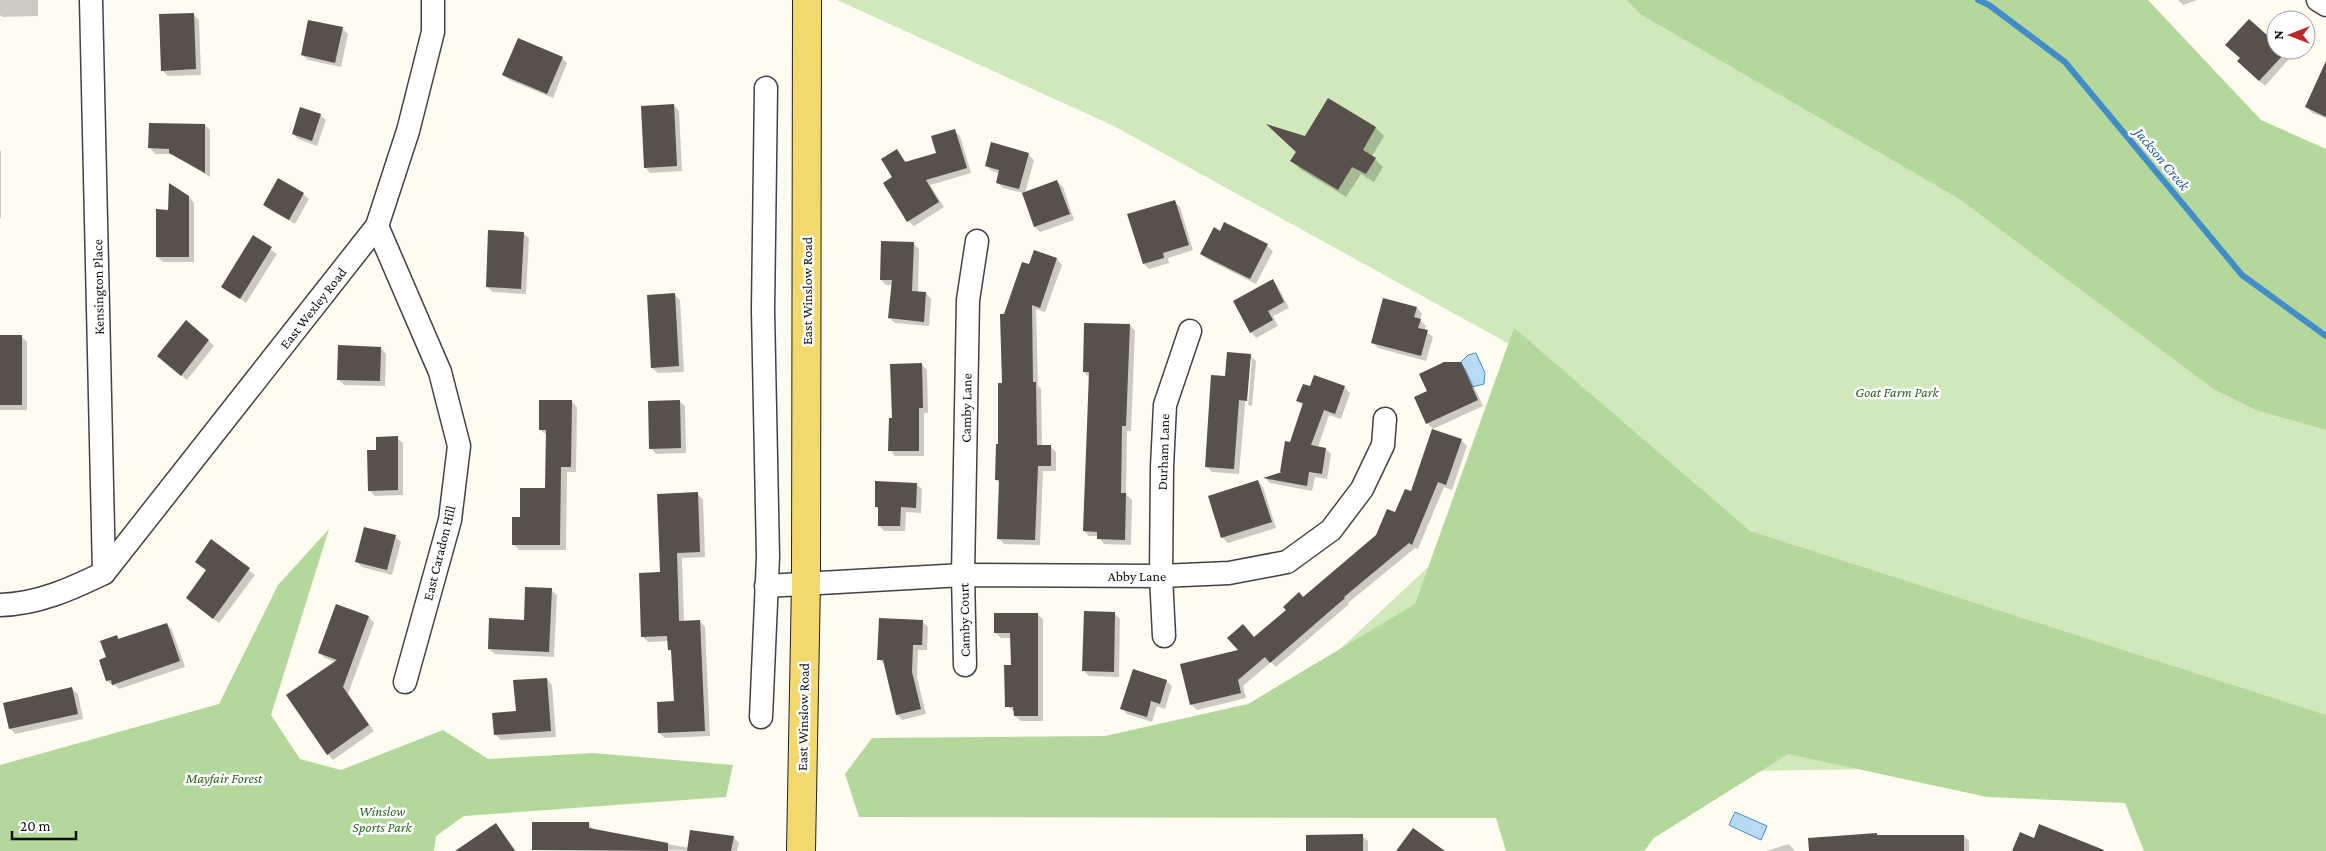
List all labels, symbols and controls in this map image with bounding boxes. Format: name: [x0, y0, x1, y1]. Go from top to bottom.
north arrow: [2266, 10, 2316, 60]
text: N: [2270, 30, 2286, 40]
water label: Jackson Creek: [2129, 122, 2194, 195]
street label: East Winslow Road: [799, 236, 815, 345]
street label: Kensington Place: [89, 239, 107, 335]
street label: East Wexley Road: [276, 264, 350, 352]
street label: Camby Lane: [957, 373, 975, 443]
park label: Goat Farm Park: [1855, 384, 1940, 400]
street label: Durham Lane: [1154, 413, 1172, 491]
street label: East Caradon Hill: [419, 504, 459, 602]
street label: Abby Lane: [1108, 568, 1166, 584]
street label: Camby Court: [955, 582, 973, 657]
street label: East Winslow Road: [794, 662, 812, 771]
park label: Mayfair Forest: [185, 770, 263, 786]
park label: Winslow Sports Park: [352, 803, 413, 835]
scale bar: [12, 808, 76, 840]
text: 20 m: [20, 818, 51, 834]

